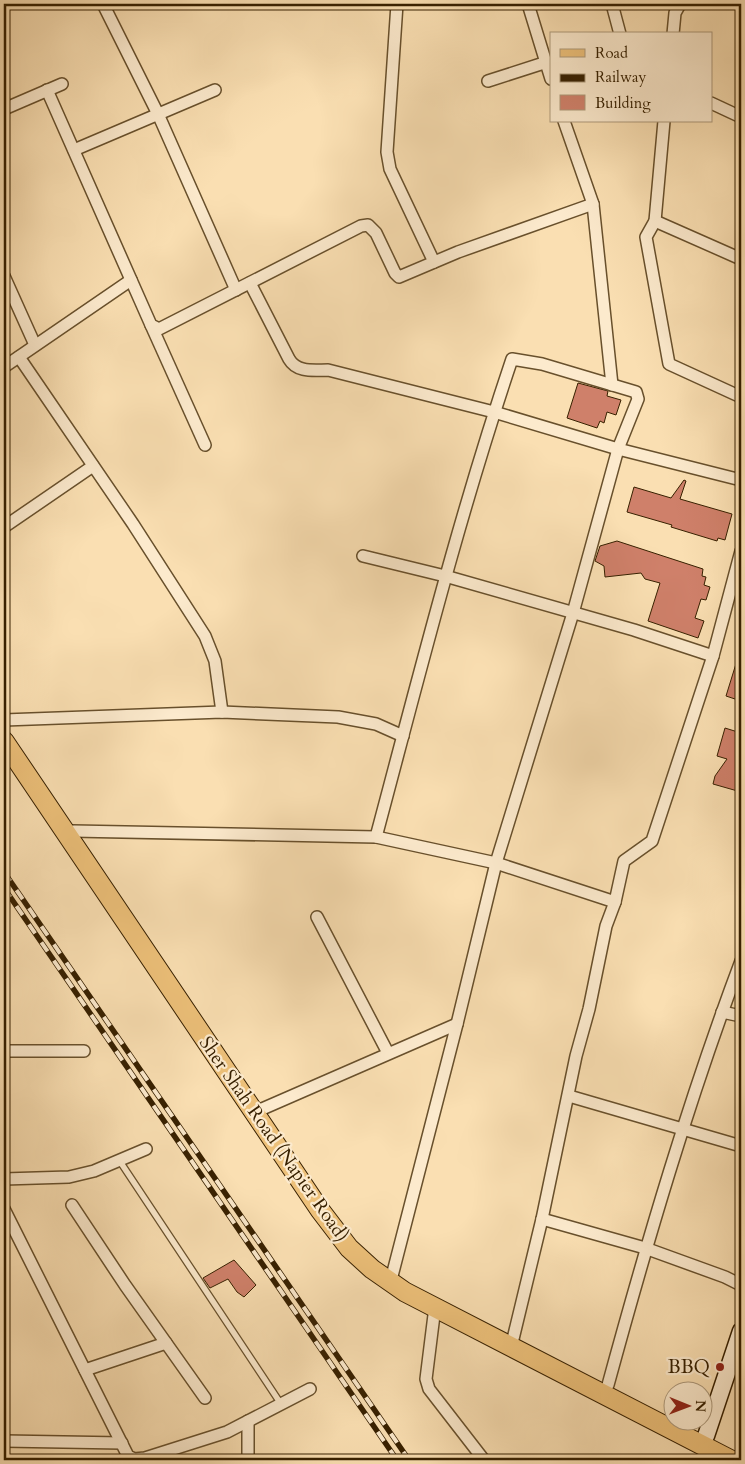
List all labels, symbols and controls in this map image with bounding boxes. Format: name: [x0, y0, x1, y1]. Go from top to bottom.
legend: [550, 32, 712, 122]
text: Road: [595, 43, 628, 63]
text: Railway: [595, 67, 646, 87]
text: Building: [595, 93, 651, 113]
street label: Sher Shah Road (Napier Road): [193, 1031, 355, 1247]
place label: BBQ: [668, 1354, 710, 1380]
marker: BBQ: [714, 1361, 726, 1373]
north arrow: [662, 1382, 712, 1432]
text: N: [691, 1400, 710, 1412]

